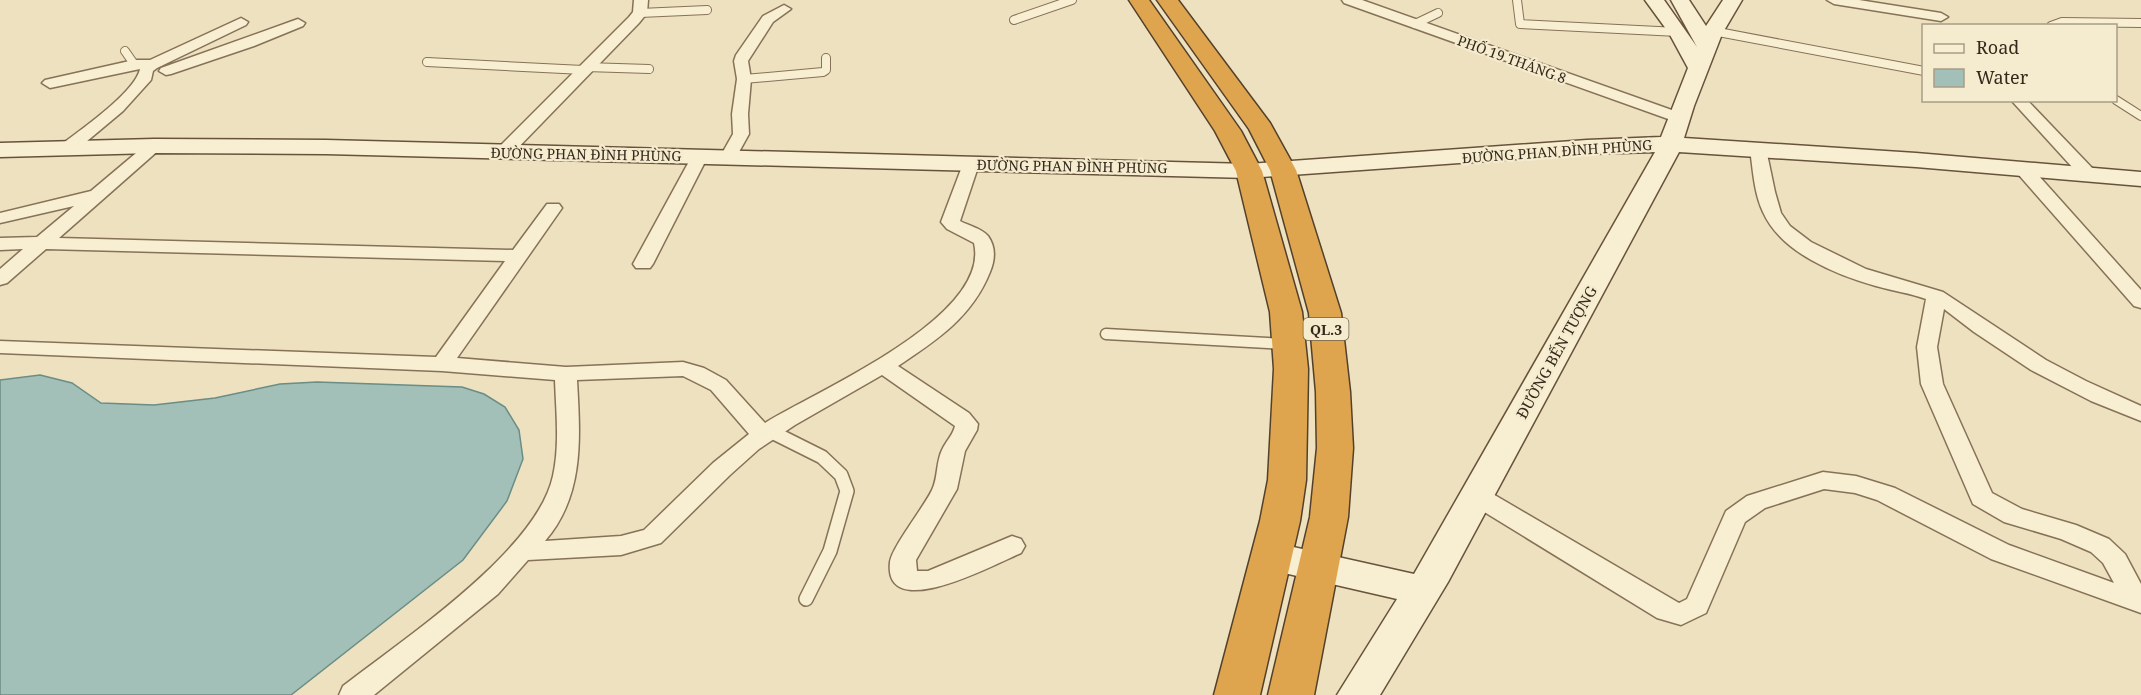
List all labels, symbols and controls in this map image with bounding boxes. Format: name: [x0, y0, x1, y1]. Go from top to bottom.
legend: [1922, 24, 2117, 102]
street label: PHỐ 19 THÁNG 8: [1455, 30, 1569, 88]
text: Road: [1976, 35, 2019, 59]
text: Water: [1976, 65, 2029, 89]
street label: ĐƯỜNG PHAN ĐÌNH PHÙNG: [1461, 135, 1653, 167]
street label: ĐƯỜNG PHAN ĐÌNH PHÙNG: [490, 143, 682, 165]
street label: ĐƯỜNG PHAN ĐÌNH PHÙNG: [976, 155, 1168, 177]
street label: ĐƯỜNG BẾN TƯỢNG: [1511, 282, 1601, 422]
road number: QL.3: [1304, 318, 1348, 340]

